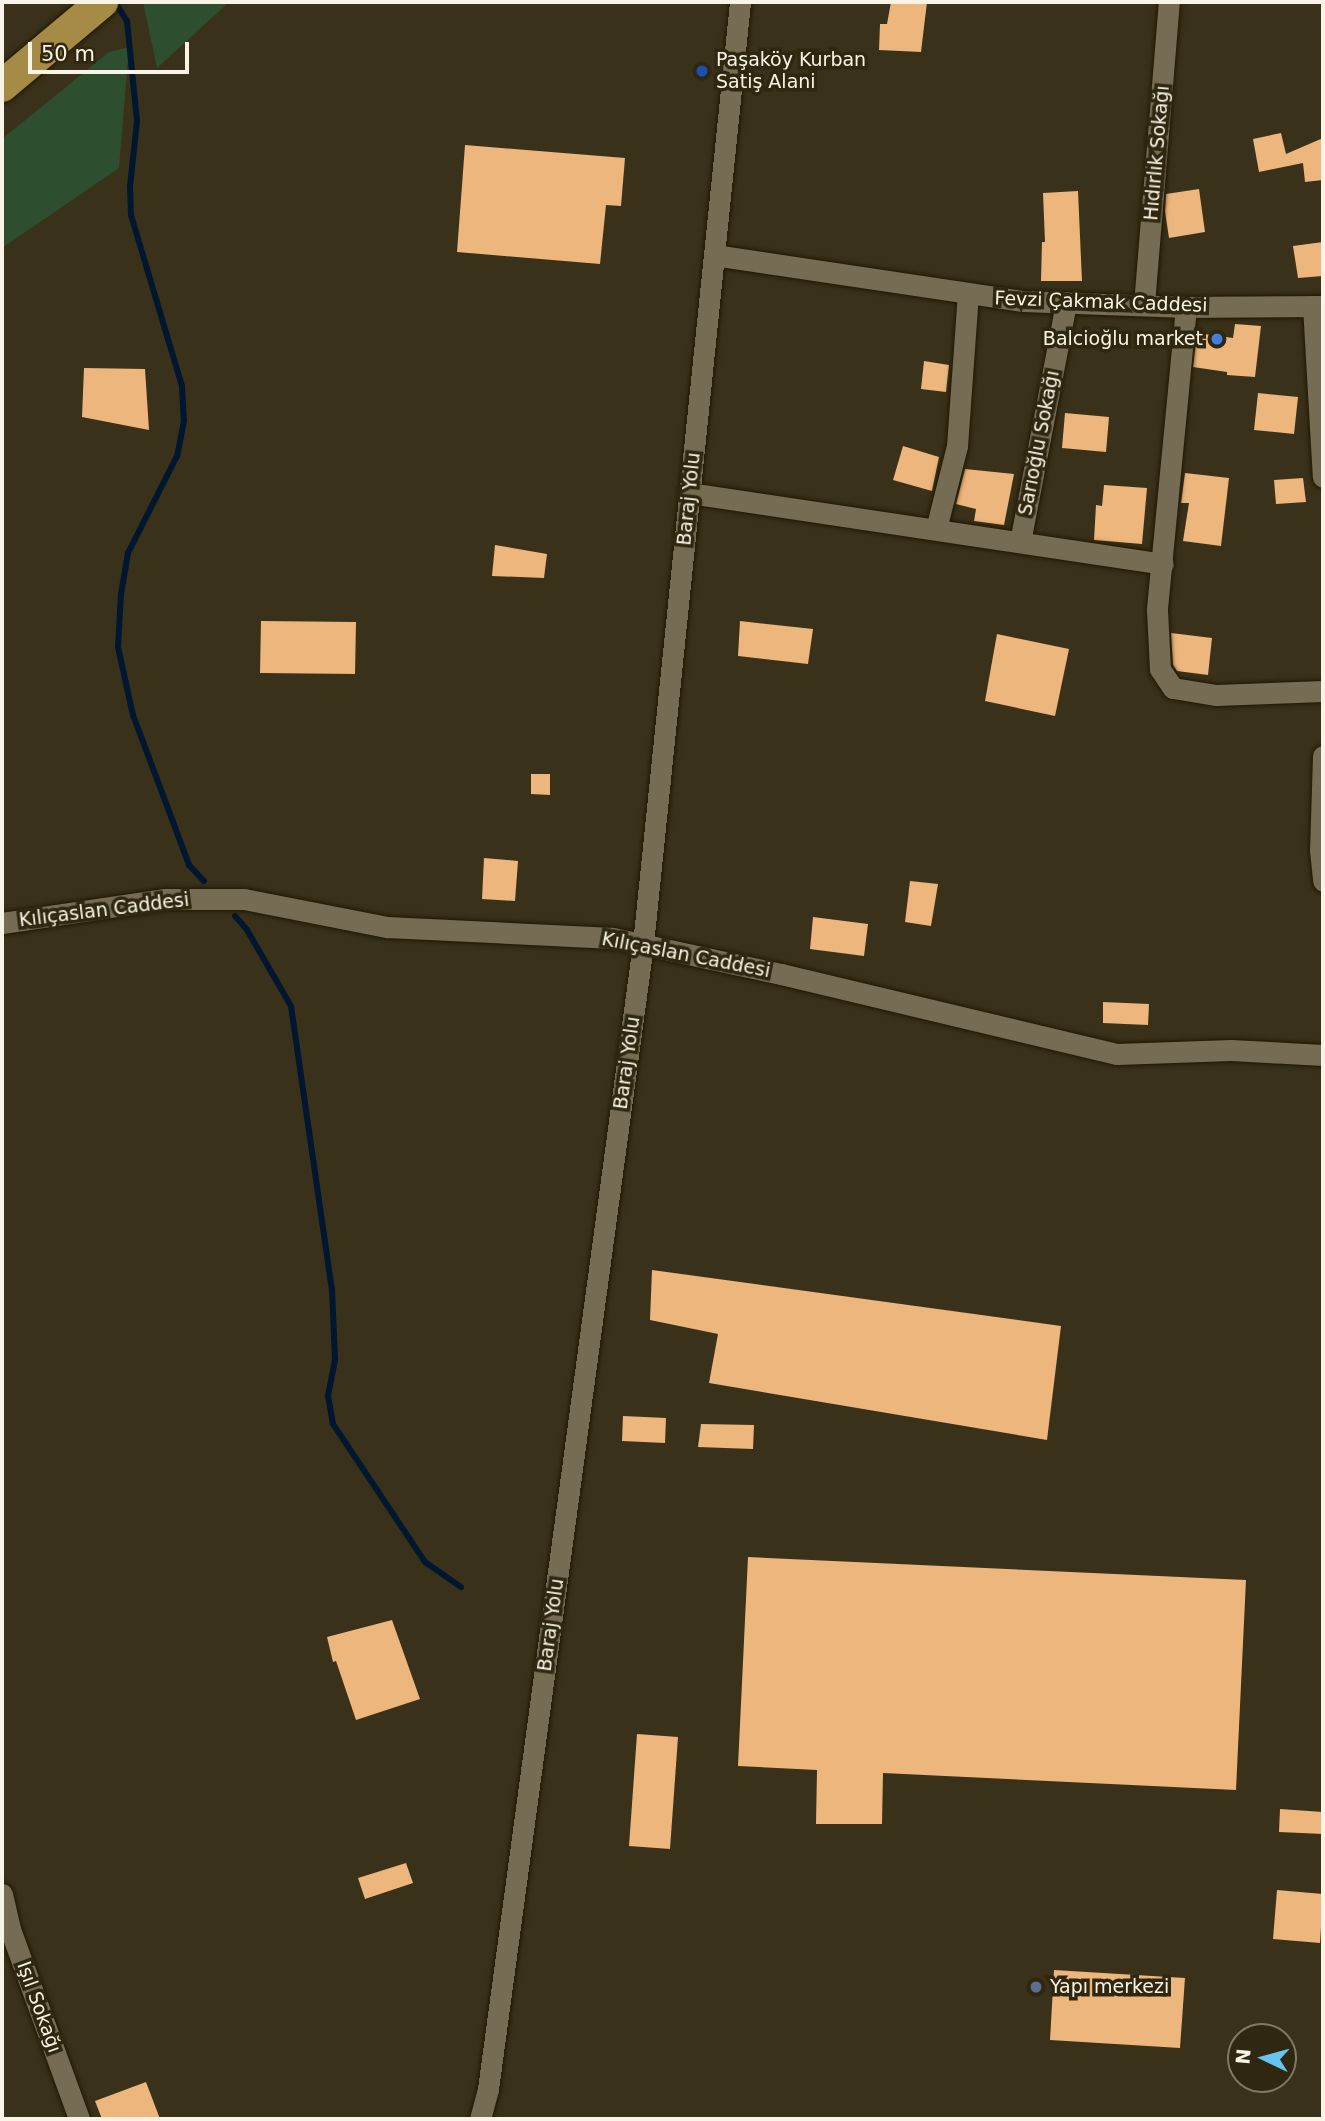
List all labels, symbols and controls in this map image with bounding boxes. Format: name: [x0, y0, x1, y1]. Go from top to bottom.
scale bar: [32, 28, 192, 72]
text: 50 m: [41, 42, 95, 66]
place label: Paşaköy Kurban Satiş Alani: [716, 49, 866, 93]
marker: Paşaköy Kurban Satiş Alani: [694, 63, 710, 79]
street label: Hıdırlık Sokağı: [1140, 84, 1174, 222]
street label: Fevzi Çakmak Caddesi: [994, 287, 1208, 317]
place label: Balcioğlu market: [1043, 328, 1203, 350]
marker: Balcioğlu market: [1209, 331, 1225, 347]
street label: Sarıoğlu Sokağı: [1014, 369, 1064, 517]
street label: Baraj Yolu: [673, 451, 705, 547]
street label: Kılıçaslan Caddesi: [18, 888, 190, 932]
street label: Kılıçaslan Caddesi: [600, 927, 772, 983]
street label: Baraj Yolu: [609, 1015, 645, 1111]
street label: Baraj Yolu: [533, 1577, 569, 1673]
street label: Işıl Sokağı: [12, 1958, 66, 2056]
place label: Yapı merkezi: [1050, 1976, 1169, 1998]
marker: Yapı merkezi: [1028, 1979, 1044, 1995]
north arrow: [1227, 2023, 1297, 2093]
text: N: [1231, 2047, 1255, 2065]

